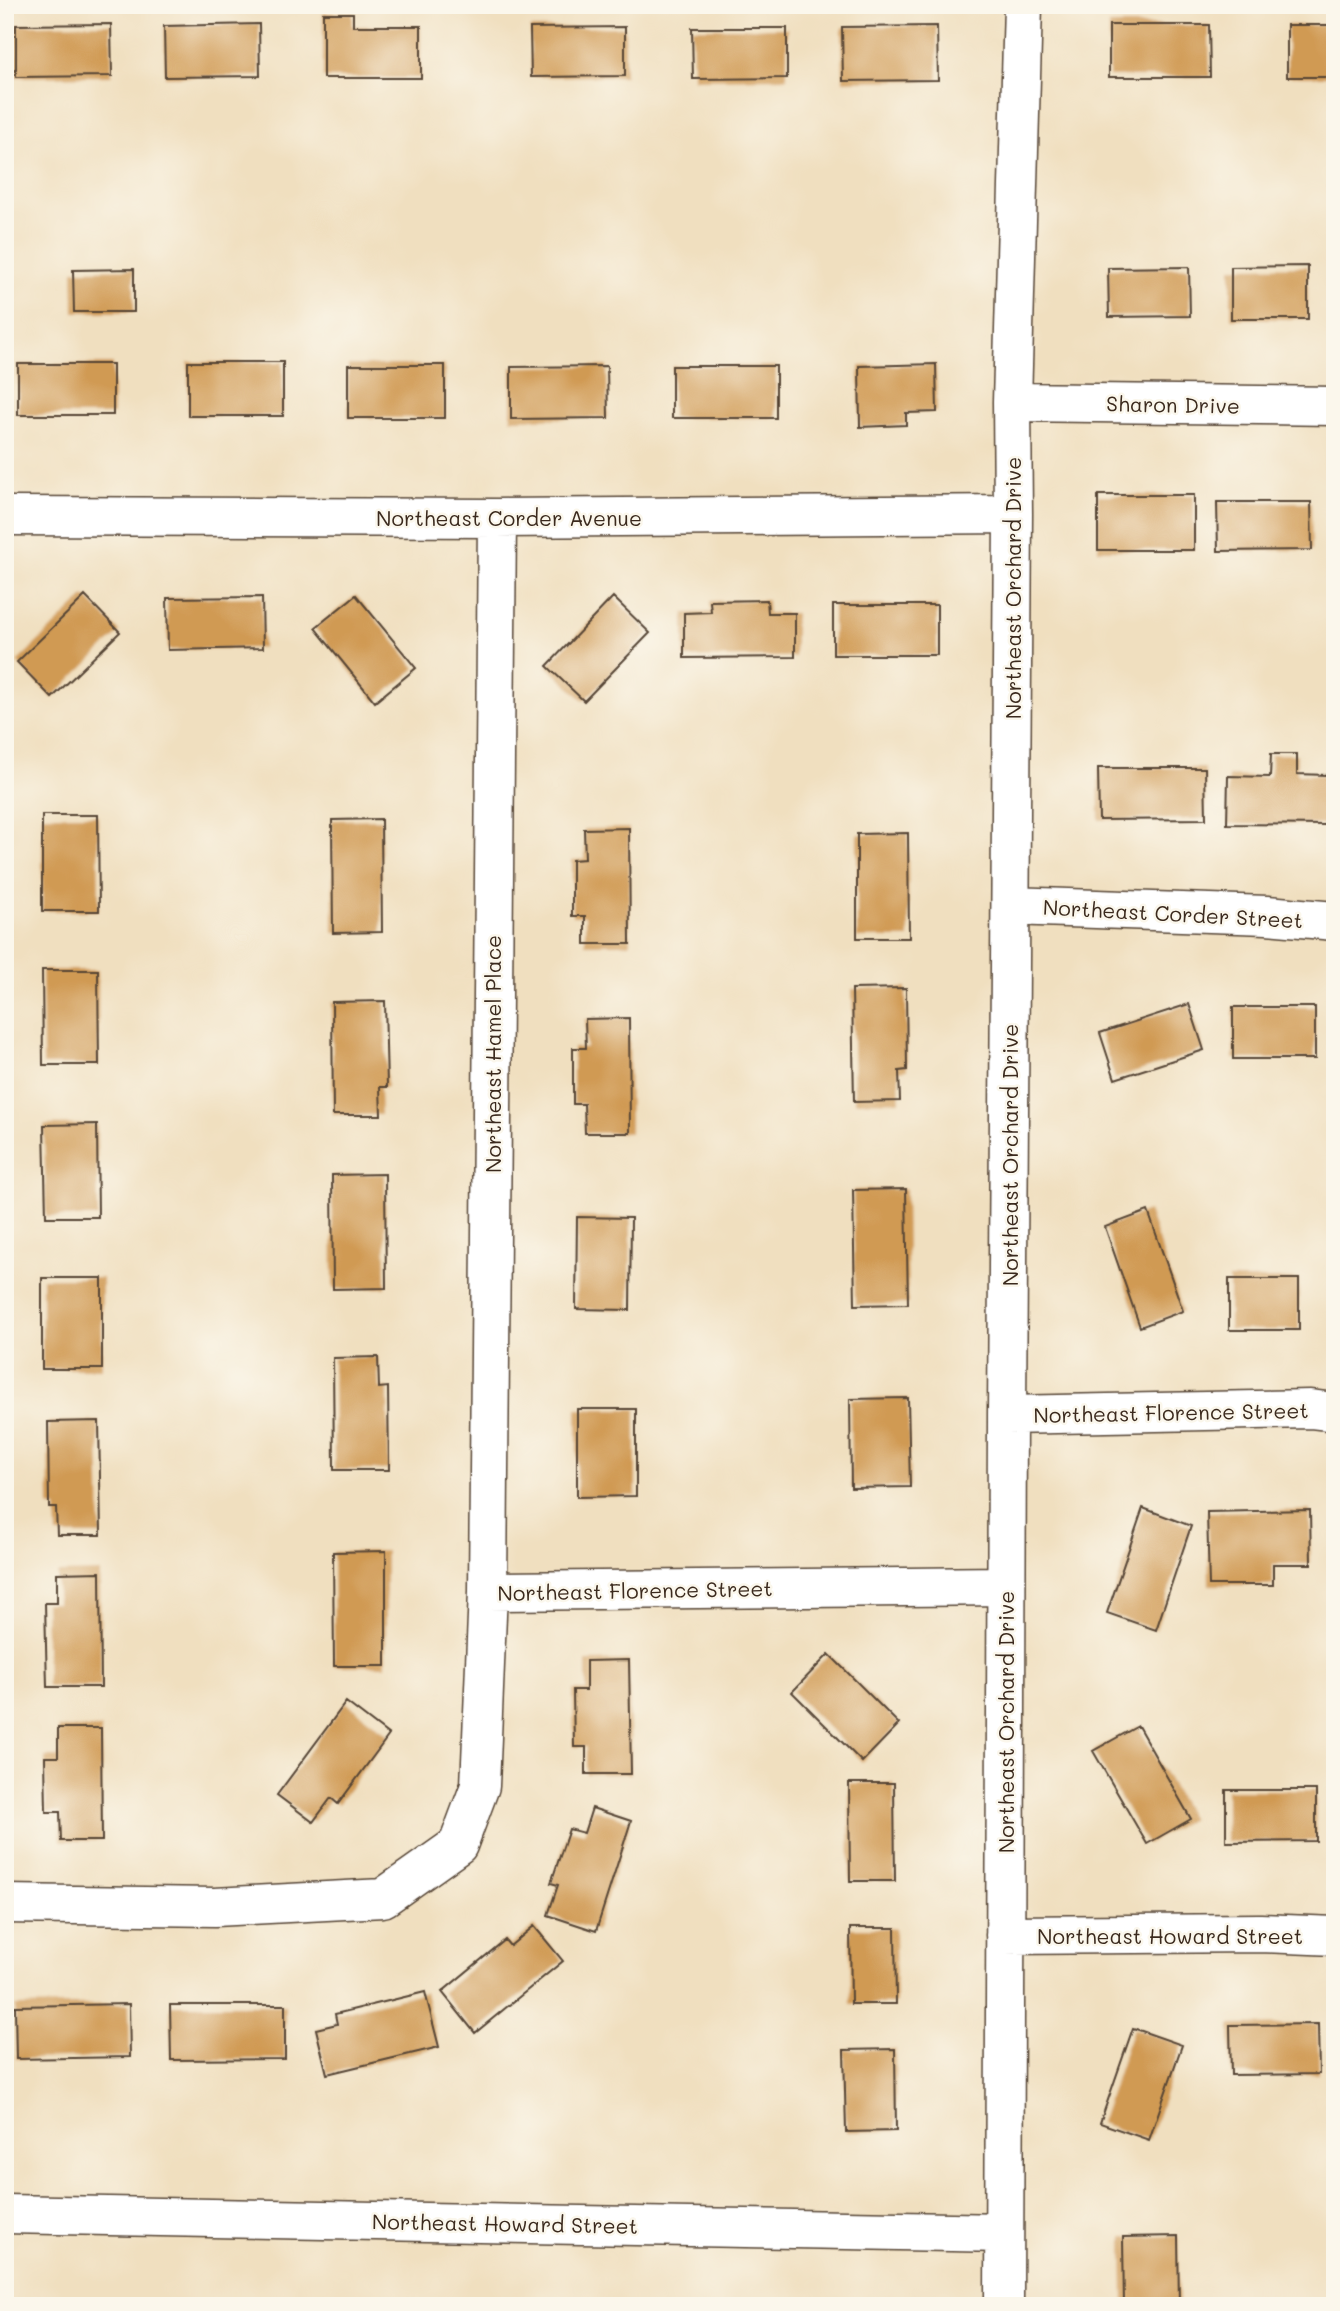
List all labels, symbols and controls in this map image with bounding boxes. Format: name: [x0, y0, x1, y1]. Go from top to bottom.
street label: Sharon Drive: [1106, 389, 1240, 419]
street label: Northeast Orchard Drive: [999, 457, 1026, 719]
street label: Northeast Corder Avenue: [376, 504, 642, 531]
street label: Northeast Corder Street: [1042, 893, 1304, 933]
street label: Northeast Hamel Place: [479, 935, 506, 1173]
street label: Northeast Orchard Drive: [996, 1024, 1023, 1286]
street label: Northeast Florence Street: [1033, 1396, 1309, 1428]
street label: Northeast Florence Street: [497, 1574, 773, 1606]
street label: Northeast Orchard Drive: [992, 1591, 1019, 1853]
street label: Northeast Howard Street: [1037, 1922, 1303, 1949]
street label: Northeast Howard Street: [372, 2207, 638, 2239]

